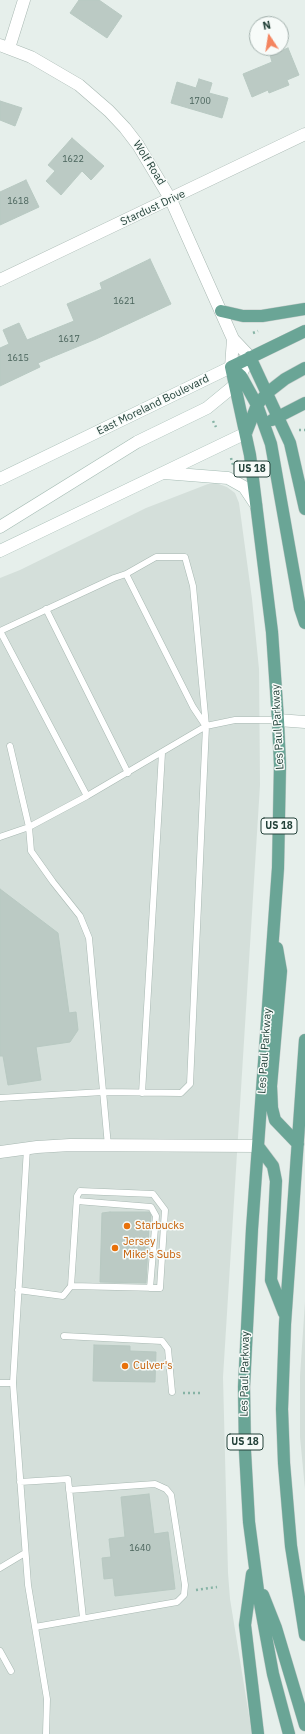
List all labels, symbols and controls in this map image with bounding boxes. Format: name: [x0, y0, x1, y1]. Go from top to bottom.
north arrow: [249, 16, 289, 56]
text: N: [261, 18, 272, 33]
house number: 1700: [189, 96, 211, 106]
street label: Wolf Road: [130, 138, 168, 188]
house number: 1622: [62, 154, 84, 164]
street label: Stardust Drive: [118, 187, 188, 229]
house number: 1618: [7, 196, 29, 206]
house number: 1621: [113, 296, 135, 306]
house number: 1617: [58, 334, 80, 344]
house number: 1615: [7, 353, 29, 363]
street label: East Moreland Boulevard: [95, 372, 211, 438]
road number: US 18: [234, 461, 270, 477]
street label: Les Paul Parkway: [269, 684, 287, 770]
road number: US 18: [261, 818, 297, 834]
street label: Les Paul Parkway: [255, 1008, 275, 1094]
place label: Starbucks: [135, 1219, 184, 1233]
marker: Starbucks: [122, 1221, 132, 1231]
place label: Jersey Mike's Subs: [123, 1235, 181, 1261]
marker: Jersey Mike's Subs: [110, 1243, 120, 1253]
street label: Les Paul Parkway: [238, 1331, 252, 1417]
place label: Culver's: [133, 1359, 173, 1373]
marker: Culver's: [120, 1361, 130, 1371]
road number: US 18: [227, 1434, 263, 1450]
house number: 1640: [129, 1543, 151, 1553]

